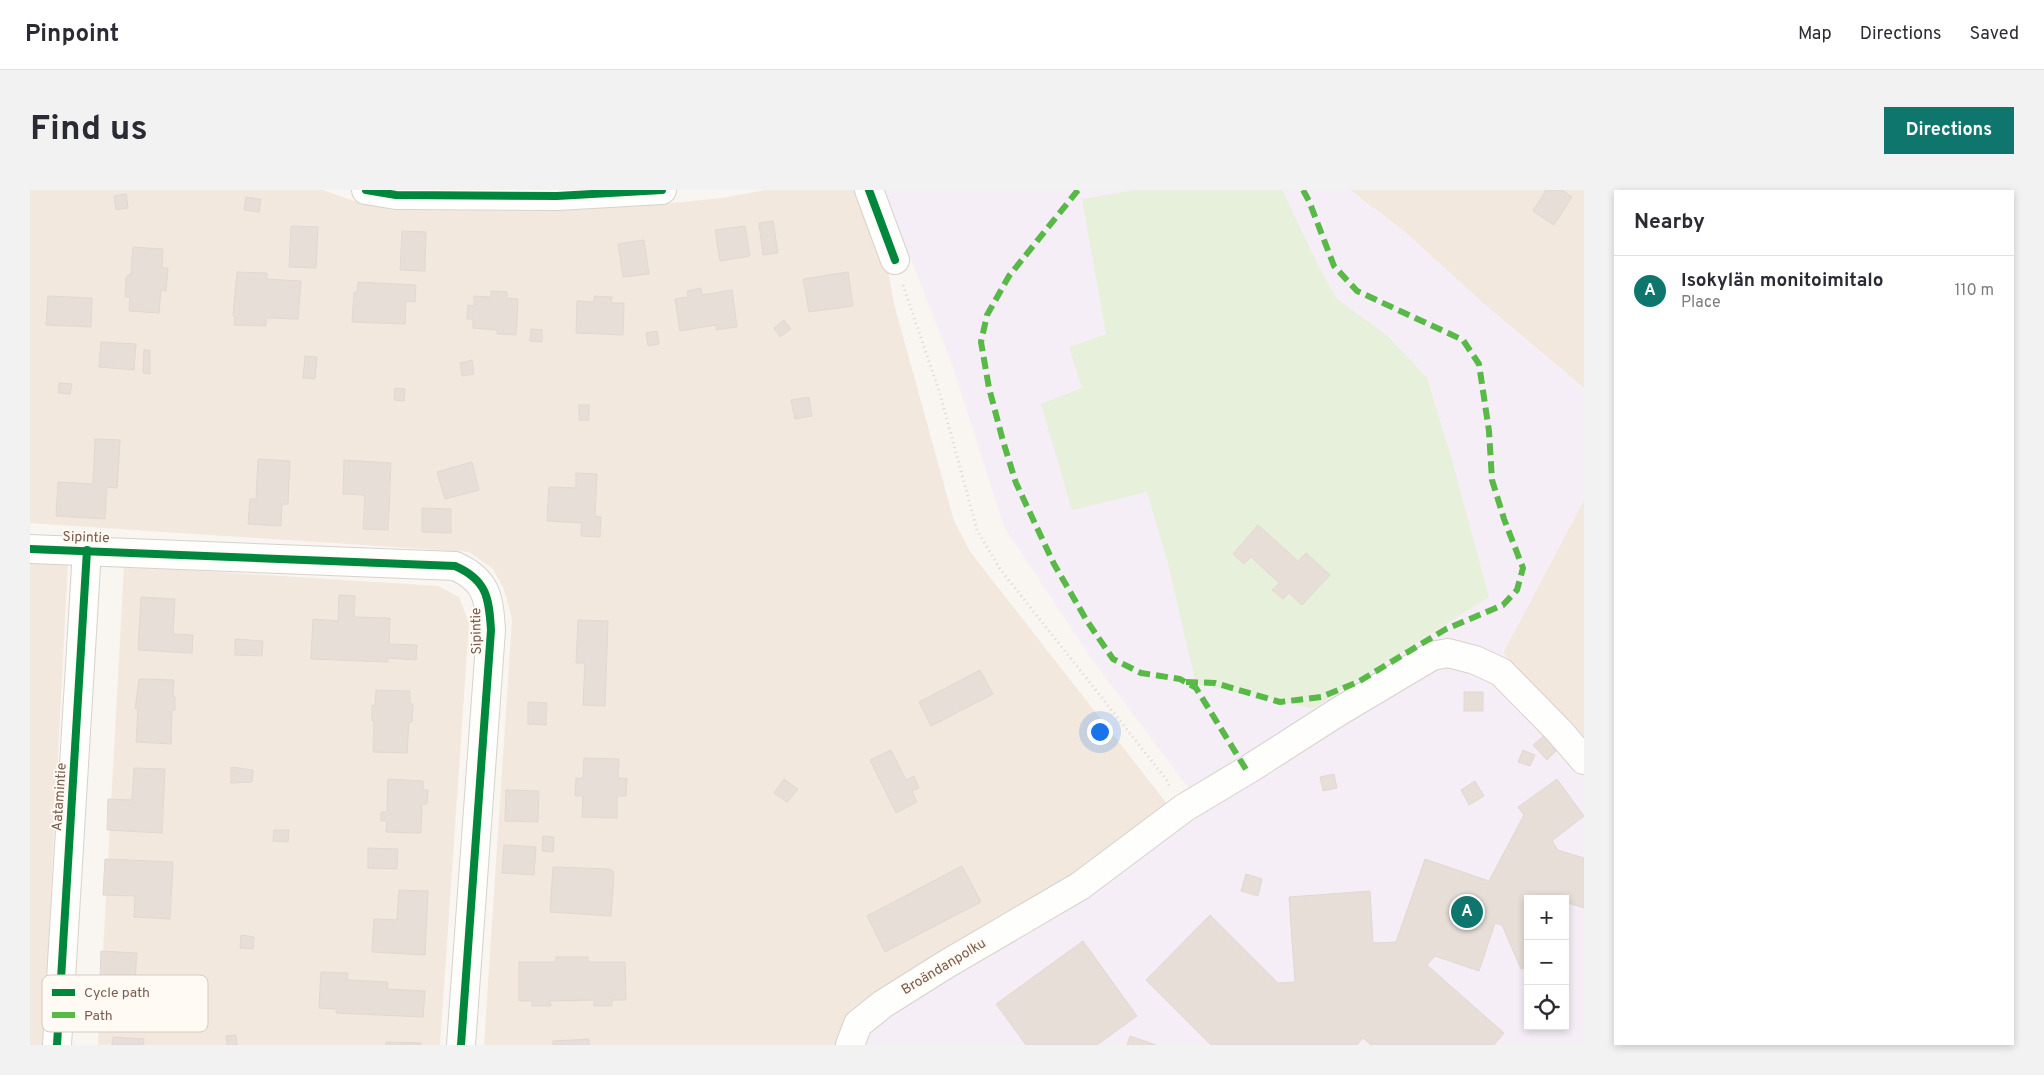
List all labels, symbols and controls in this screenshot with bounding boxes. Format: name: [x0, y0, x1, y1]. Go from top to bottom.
text: Pinpoint: [25, 20, 119, 50]
text: Map: [1798, 23, 1832, 46]
text: Directions: [1860, 23, 1942, 46]
text: Saved: [1970, 23, 2019, 46]
button: Directions: [1884, 107, 2014, 154]
text: Find us: [30, 108, 148, 152]
text: Nearby: [1634, 209, 1705, 236]
text: Isokylän monitoimitalo: [1681, 269, 1884, 293]
text: A: [1644, 281, 1656, 301]
text: 110 m: [1954, 281, 1994, 301]
text: Place: [1681, 293, 1721, 313]
street label: Sipintie: [62, 529, 110, 547]
street label: Sipintie: [468, 607, 486, 655]
your location: [1087, 719, 1113, 745]
street label: Aatamintie: [49, 762, 71, 832]
pin: A: [1451, 893, 1483, 931]
map controls: [1524, 895, 1569, 1030]
button: +: [1524, 895, 1569, 940]
street label: Broändanpolku: [899, 935, 989, 999]
button: −: [1524, 940, 1569, 985]
legend: [42, 975, 208, 1032]
text: Cycle path: [84, 985, 150, 1002]
button: locate: [1524, 985, 1569, 1030]
text: Path: [84, 1008, 113, 1025]

